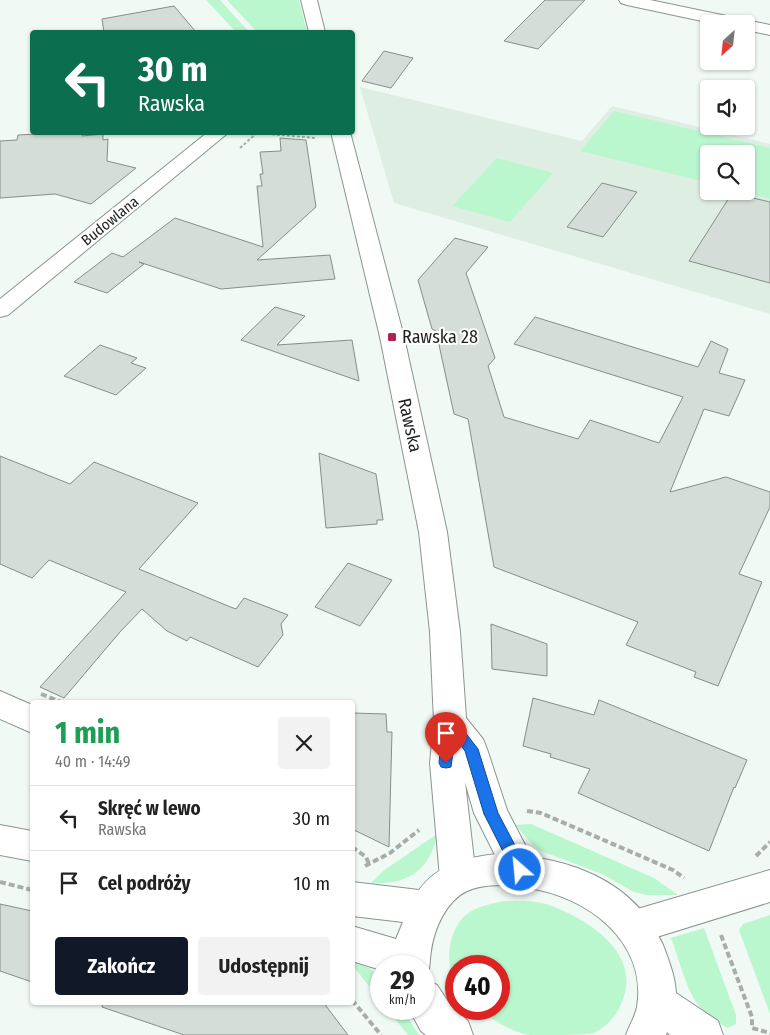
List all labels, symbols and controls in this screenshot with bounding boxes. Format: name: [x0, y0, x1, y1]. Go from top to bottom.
north arrow: [700, 15, 755, 70]
map controls: [700, 15, 755, 200]
text: 30 m: [138, 48, 208, 90]
icon: left: [55, 50, 120, 115]
button: sound: [700, 80, 755, 135]
text: Rawska: [138, 90, 205, 117]
button: search: [700, 145, 755, 200]
street label: Budowlana: [78, 193, 142, 249]
place label: Rawska 28: [402, 326, 478, 348]
marker: Rawska 28: [386, 331, 398, 343]
street label: Rawska: [393, 396, 427, 454]
pin: [425, 712, 467, 763]
text: 1 min: [55, 715, 120, 751]
button: close: [278, 717, 330, 769]
icon: arrive: [432, 719, 460, 747]
text: 40 m · 14:49: [55, 752, 131, 771]
text: Skręć w lewo: [98, 797, 201, 820]
icon: left: [55, 804, 83, 832]
text: 30 m: [292, 807, 330, 830]
text: Rawska: [98, 820, 147, 839]
position arrow: [493, 843, 545, 895]
icon: arrive: [55, 869, 83, 897]
text: Cel podróży: [98, 872, 191, 895]
text: 10 m: [294, 872, 330, 895]
button: Zakończ: [55, 937, 188, 995]
button: Udostępnij: [198, 937, 330, 995]
speed limit sign: 40: [445, 955, 510, 1020]
text: 29: [390, 966, 415, 996]
text: km/h: [389, 993, 416, 1007]

